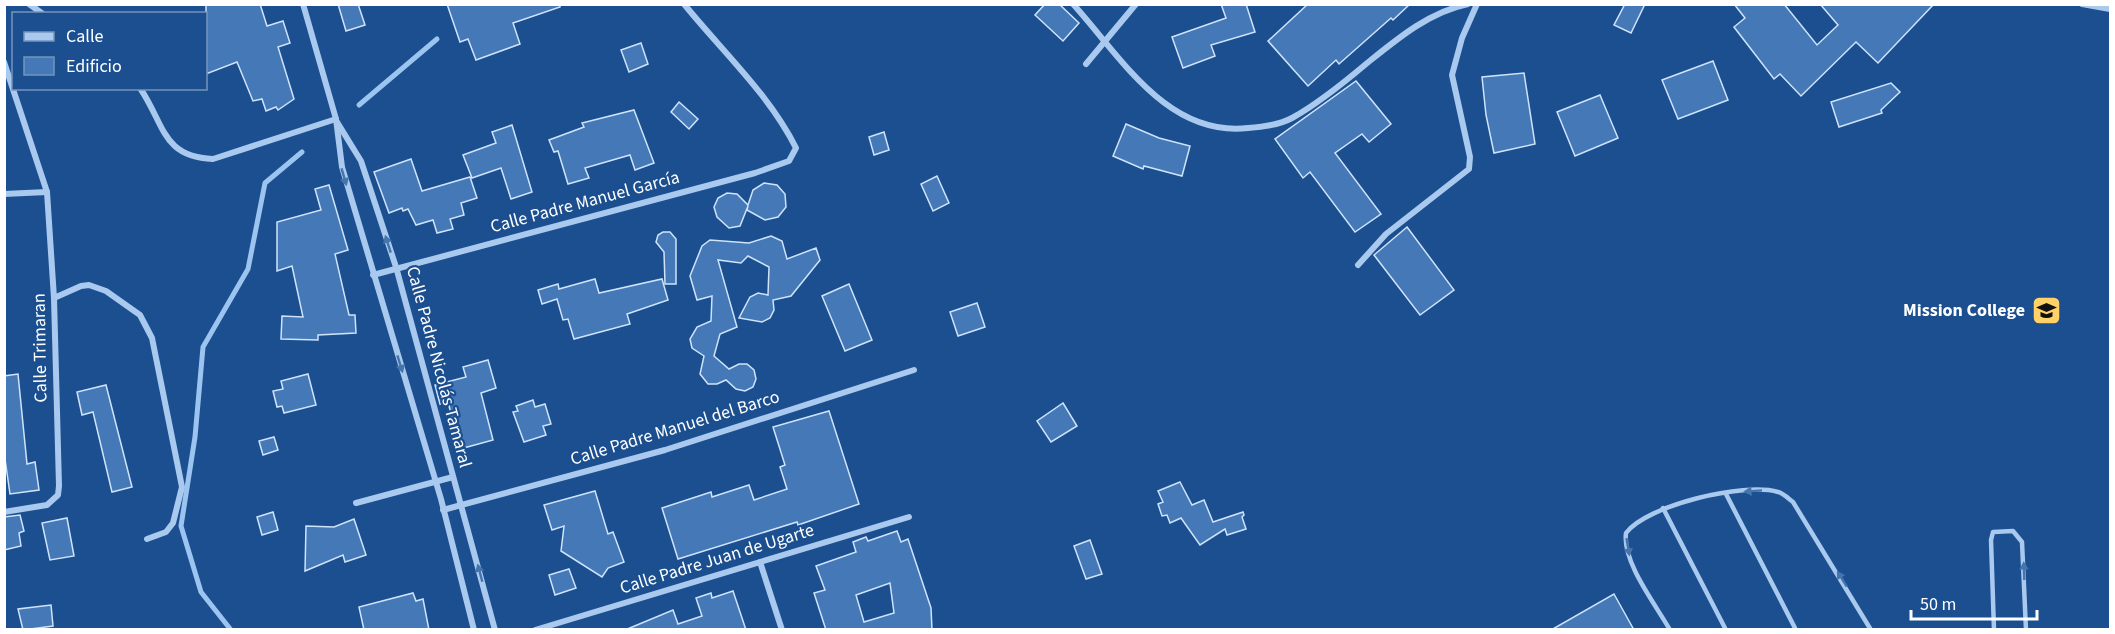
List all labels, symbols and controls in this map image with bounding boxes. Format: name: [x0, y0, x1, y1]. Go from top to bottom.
legend: [12, 12, 207, 90]
text: Calle: [66, 24, 104, 49]
text: Edificio: [66, 54, 122, 79]
street label: Calle Padre Manuel García: [488, 165, 682, 239]
one-way arrow: [340, 168, 349, 186]
one-way arrow: [383, 235, 392, 253]
street label: Calle Padre Nicolás Tamaral: [400, 264, 478, 470]
street label: Calle Trimaran: [27, 293, 53, 403]
school or university icon: Mission College: [2030, 294, 2062, 326]
place label: Mission College: [1903, 298, 2025, 323]
one-way arrow: [396, 355, 405, 373]
street label: Calle Padre Manuel del Barco: [567, 384, 783, 472]
one-way arrow: [1743, 486, 1762, 496]
street label: Calle Padre Juan de Ugarte: [617, 518, 817, 600]
one-way arrow: [1624, 537, 1633, 556]
one-way arrow: [2019, 562, 2028, 581]
one-way arrow: [474, 564, 484, 582]
one-way arrow: [1836, 571, 1847, 587]
scale bar: [1911, 583, 2037, 621]
text: 50 m: [1920, 592, 1956, 617]

